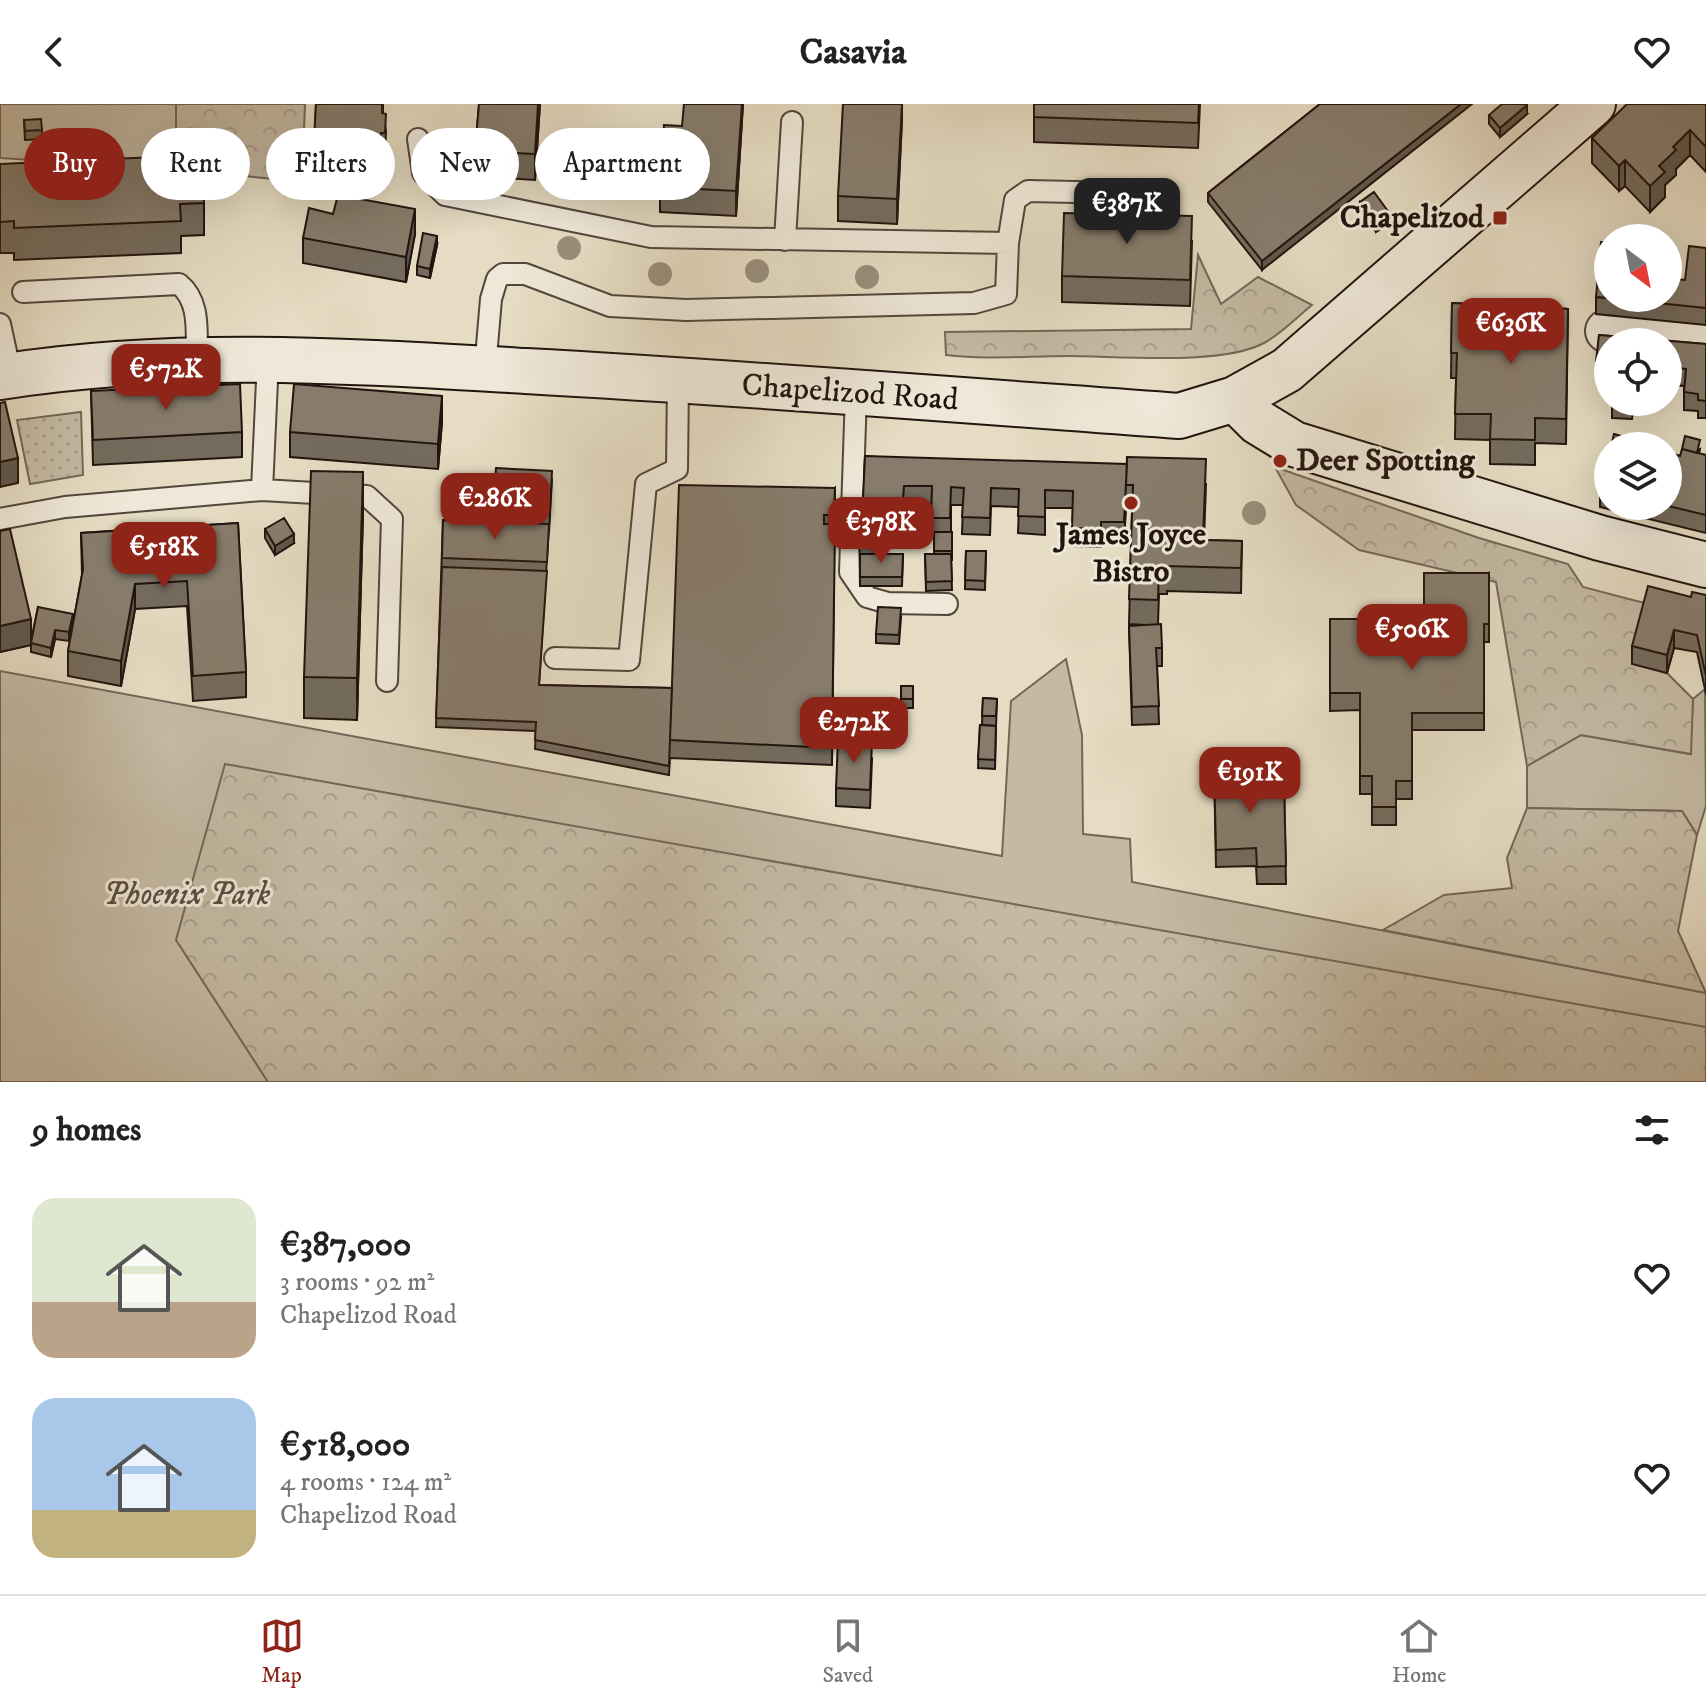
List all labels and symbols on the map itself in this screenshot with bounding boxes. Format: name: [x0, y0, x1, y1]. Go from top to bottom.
pin: €387K: [1071, 178, 1183, 246]
place label: Chapelizod: [1340, 198, 1485, 238]
marker: Chapelizod: [1491, 209, 1509, 227]
north arrow: [1594, 224, 1682, 312]
pin: €636K: [1455, 298, 1567, 366]
pin: €572K: [110, 344, 222, 412]
street label: Chapelizod Road: [740, 365, 960, 421]
place label: Deer Spotting: [1296, 441, 1476, 481]
marker: Deer Spotting: [1271, 452, 1289, 470]
pin: €286K: [439, 473, 551, 541]
marker: James Joyce Bistro: [1122, 494, 1140, 512]
pin: €378K: [825, 497, 937, 565]
place label: James Joyce Bistro: [1053, 515, 1206, 592]
pin: €518K: [108, 522, 220, 590]
pin: €506K: [1356, 604, 1468, 672]
pin: €272K: [798, 697, 910, 765]
pin: €191K: [1194, 747, 1306, 815]
park label: Phoenix Park: [104, 875, 271, 915]

